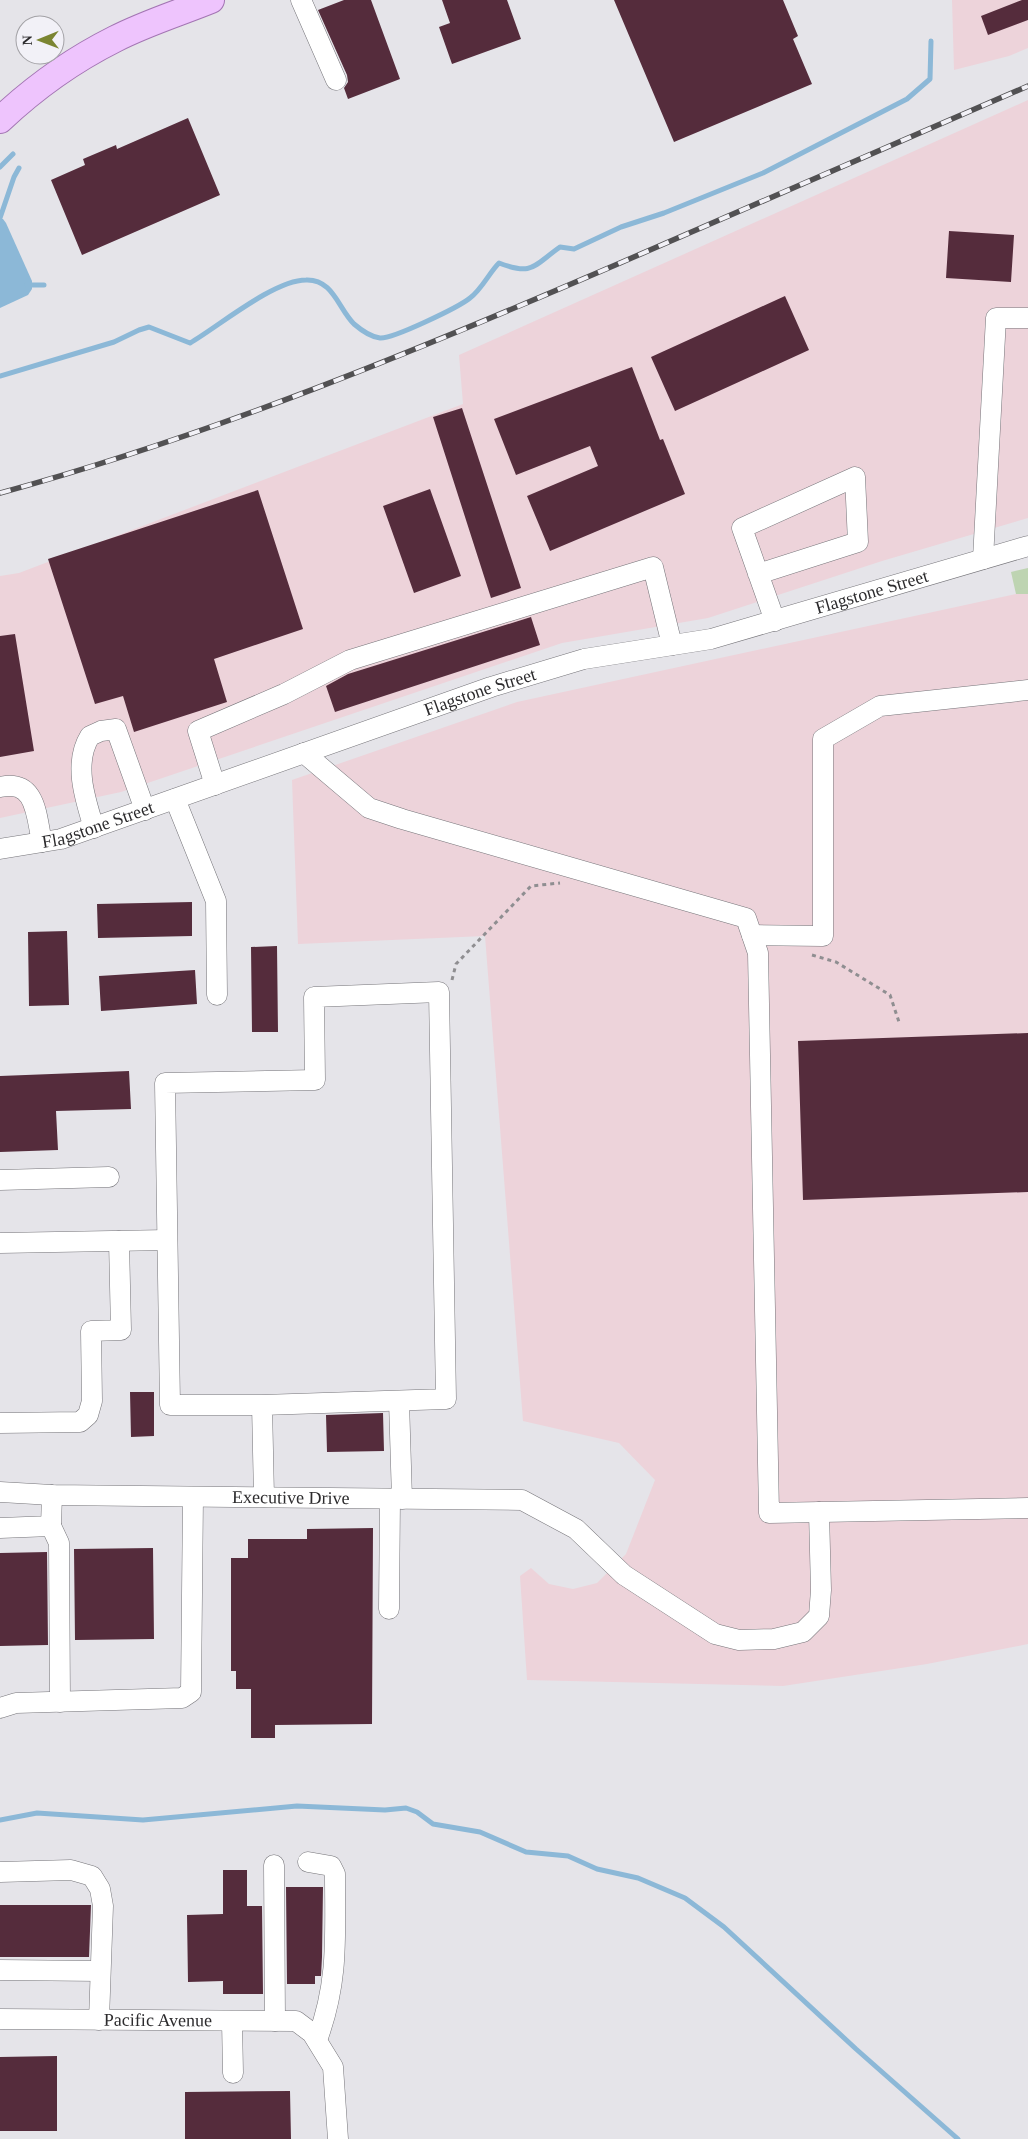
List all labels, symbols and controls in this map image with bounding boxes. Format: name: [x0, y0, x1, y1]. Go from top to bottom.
north arrow: [15, 15, 65, 65]
text: N: [20, 35, 35, 45]
street label: Flagstone Street: [813, 566, 930, 618]
street label: Flagstone Street: [421, 664, 538, 720]
street label: Flagstone Street: [41, 797, 156, 852]
street label: Executive Drive: [232, 1487, 350, 1508]
street label: Pacific Avenue: [104, 2010, 212, 2030]

